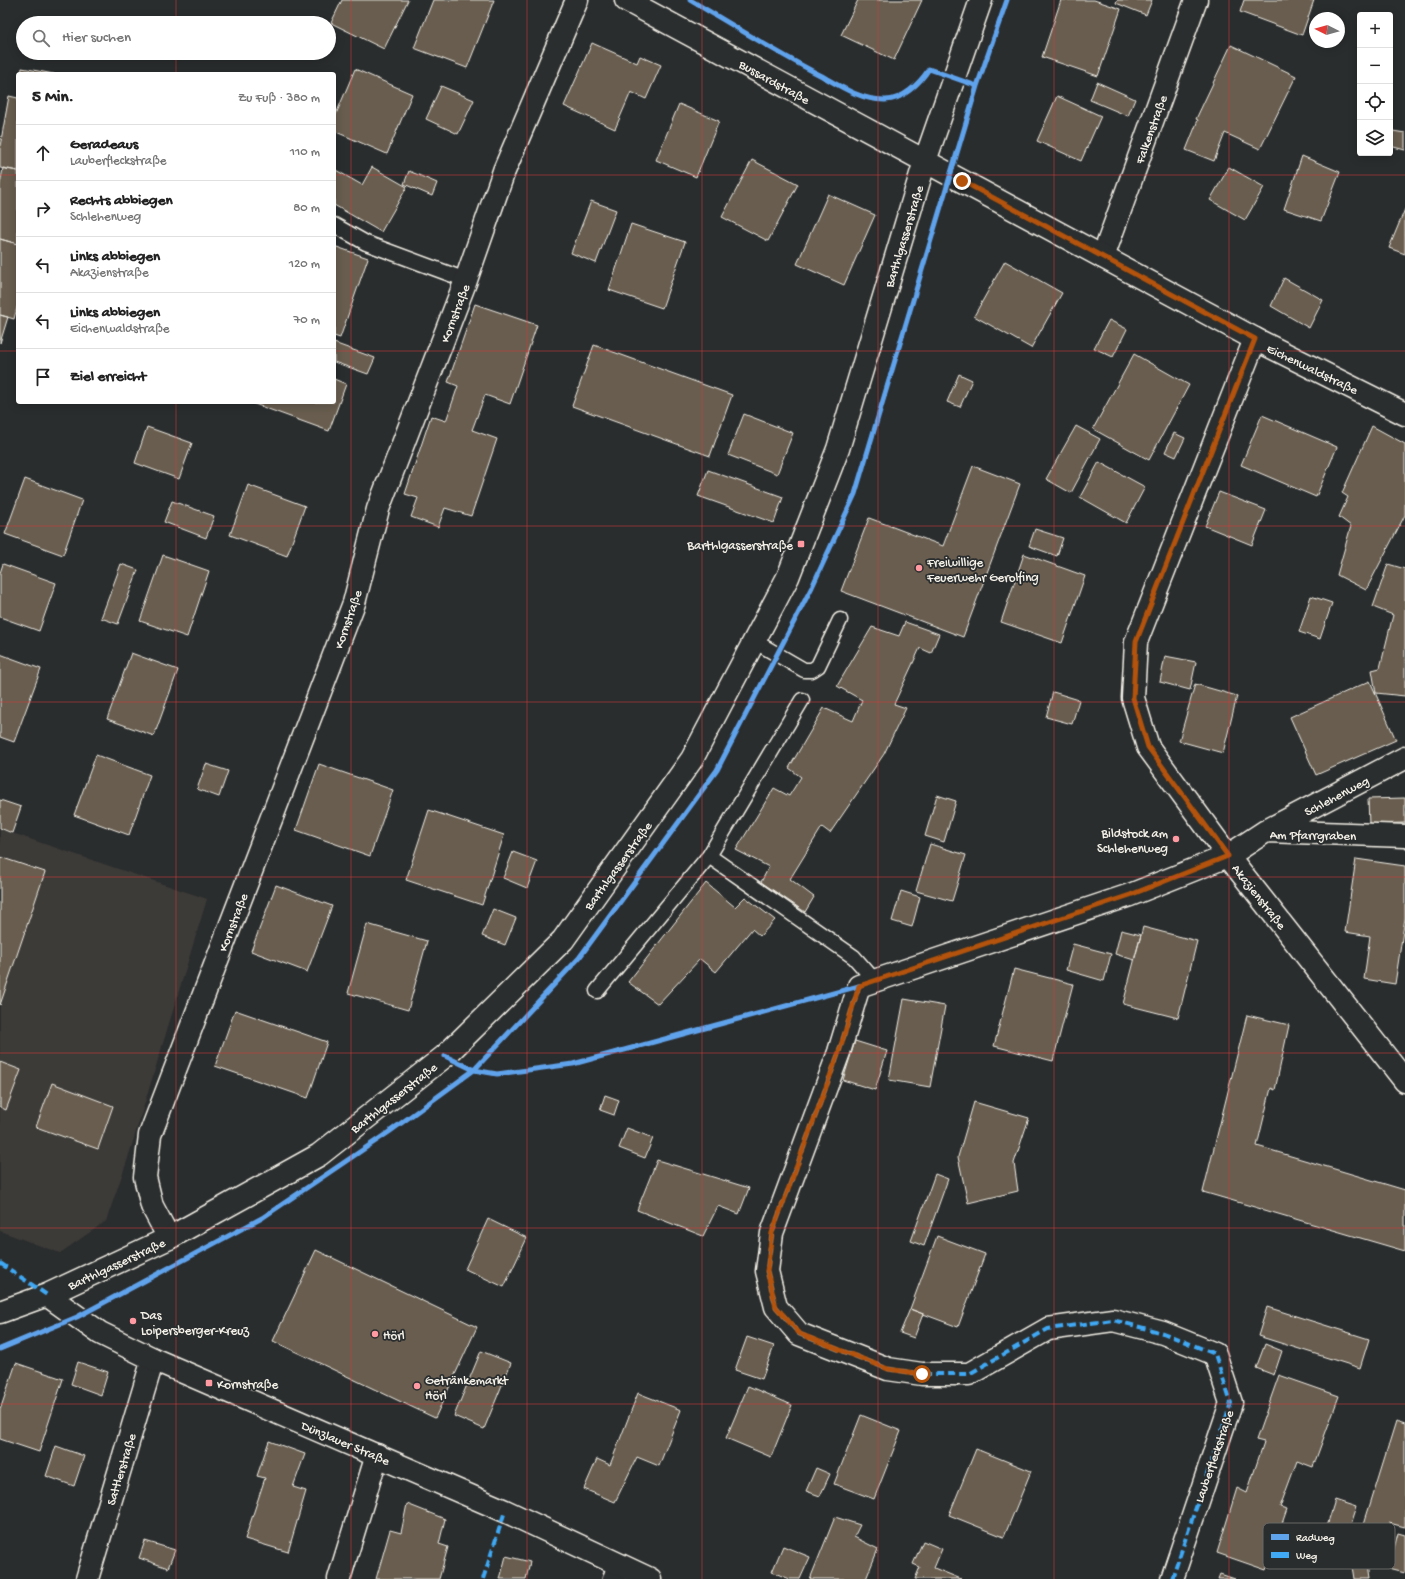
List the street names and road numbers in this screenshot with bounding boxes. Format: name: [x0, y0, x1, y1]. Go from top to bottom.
street label: Bussardstraße: [735, 57, 812, 109]
street label: Falkenstraße: [1133, 93, 1172, 167]
street label: Barthlgasserstraße: [882, 184, 928, 290]
street label: Kornstraße: [438, 282, 474, 345]
street label: Eichenwaldstraße: [1264, 342, 1360, 399]
street label: Kornstraße: [332, 588, 367, 651]
street label: Schlehenweg: [1302, 774, 1372, 821]
street label: Barthlgasserstraße: [581, 819, 656, 914]
street label: Am Pfarrgraben: [1270, 828, 1357, 845]
street label: Akazienstraße: [1228, 862, 1288, 933]
street label: Kornstraße: [216, 891, 252, 954]
street label: Barthlgasserstraße: [348, 1060, 441, 1138]
street label: Barthlgasserstraße: [65, 1236, 168, 1295]
street label: Lauberfleckstraße: [1193, 1408, 1238, 1505]
street label: Dünzlauer Straße: [298, 1418, 392, 1470]
street label: Sattlerstraße: [104, 1432, 141, 1508]

